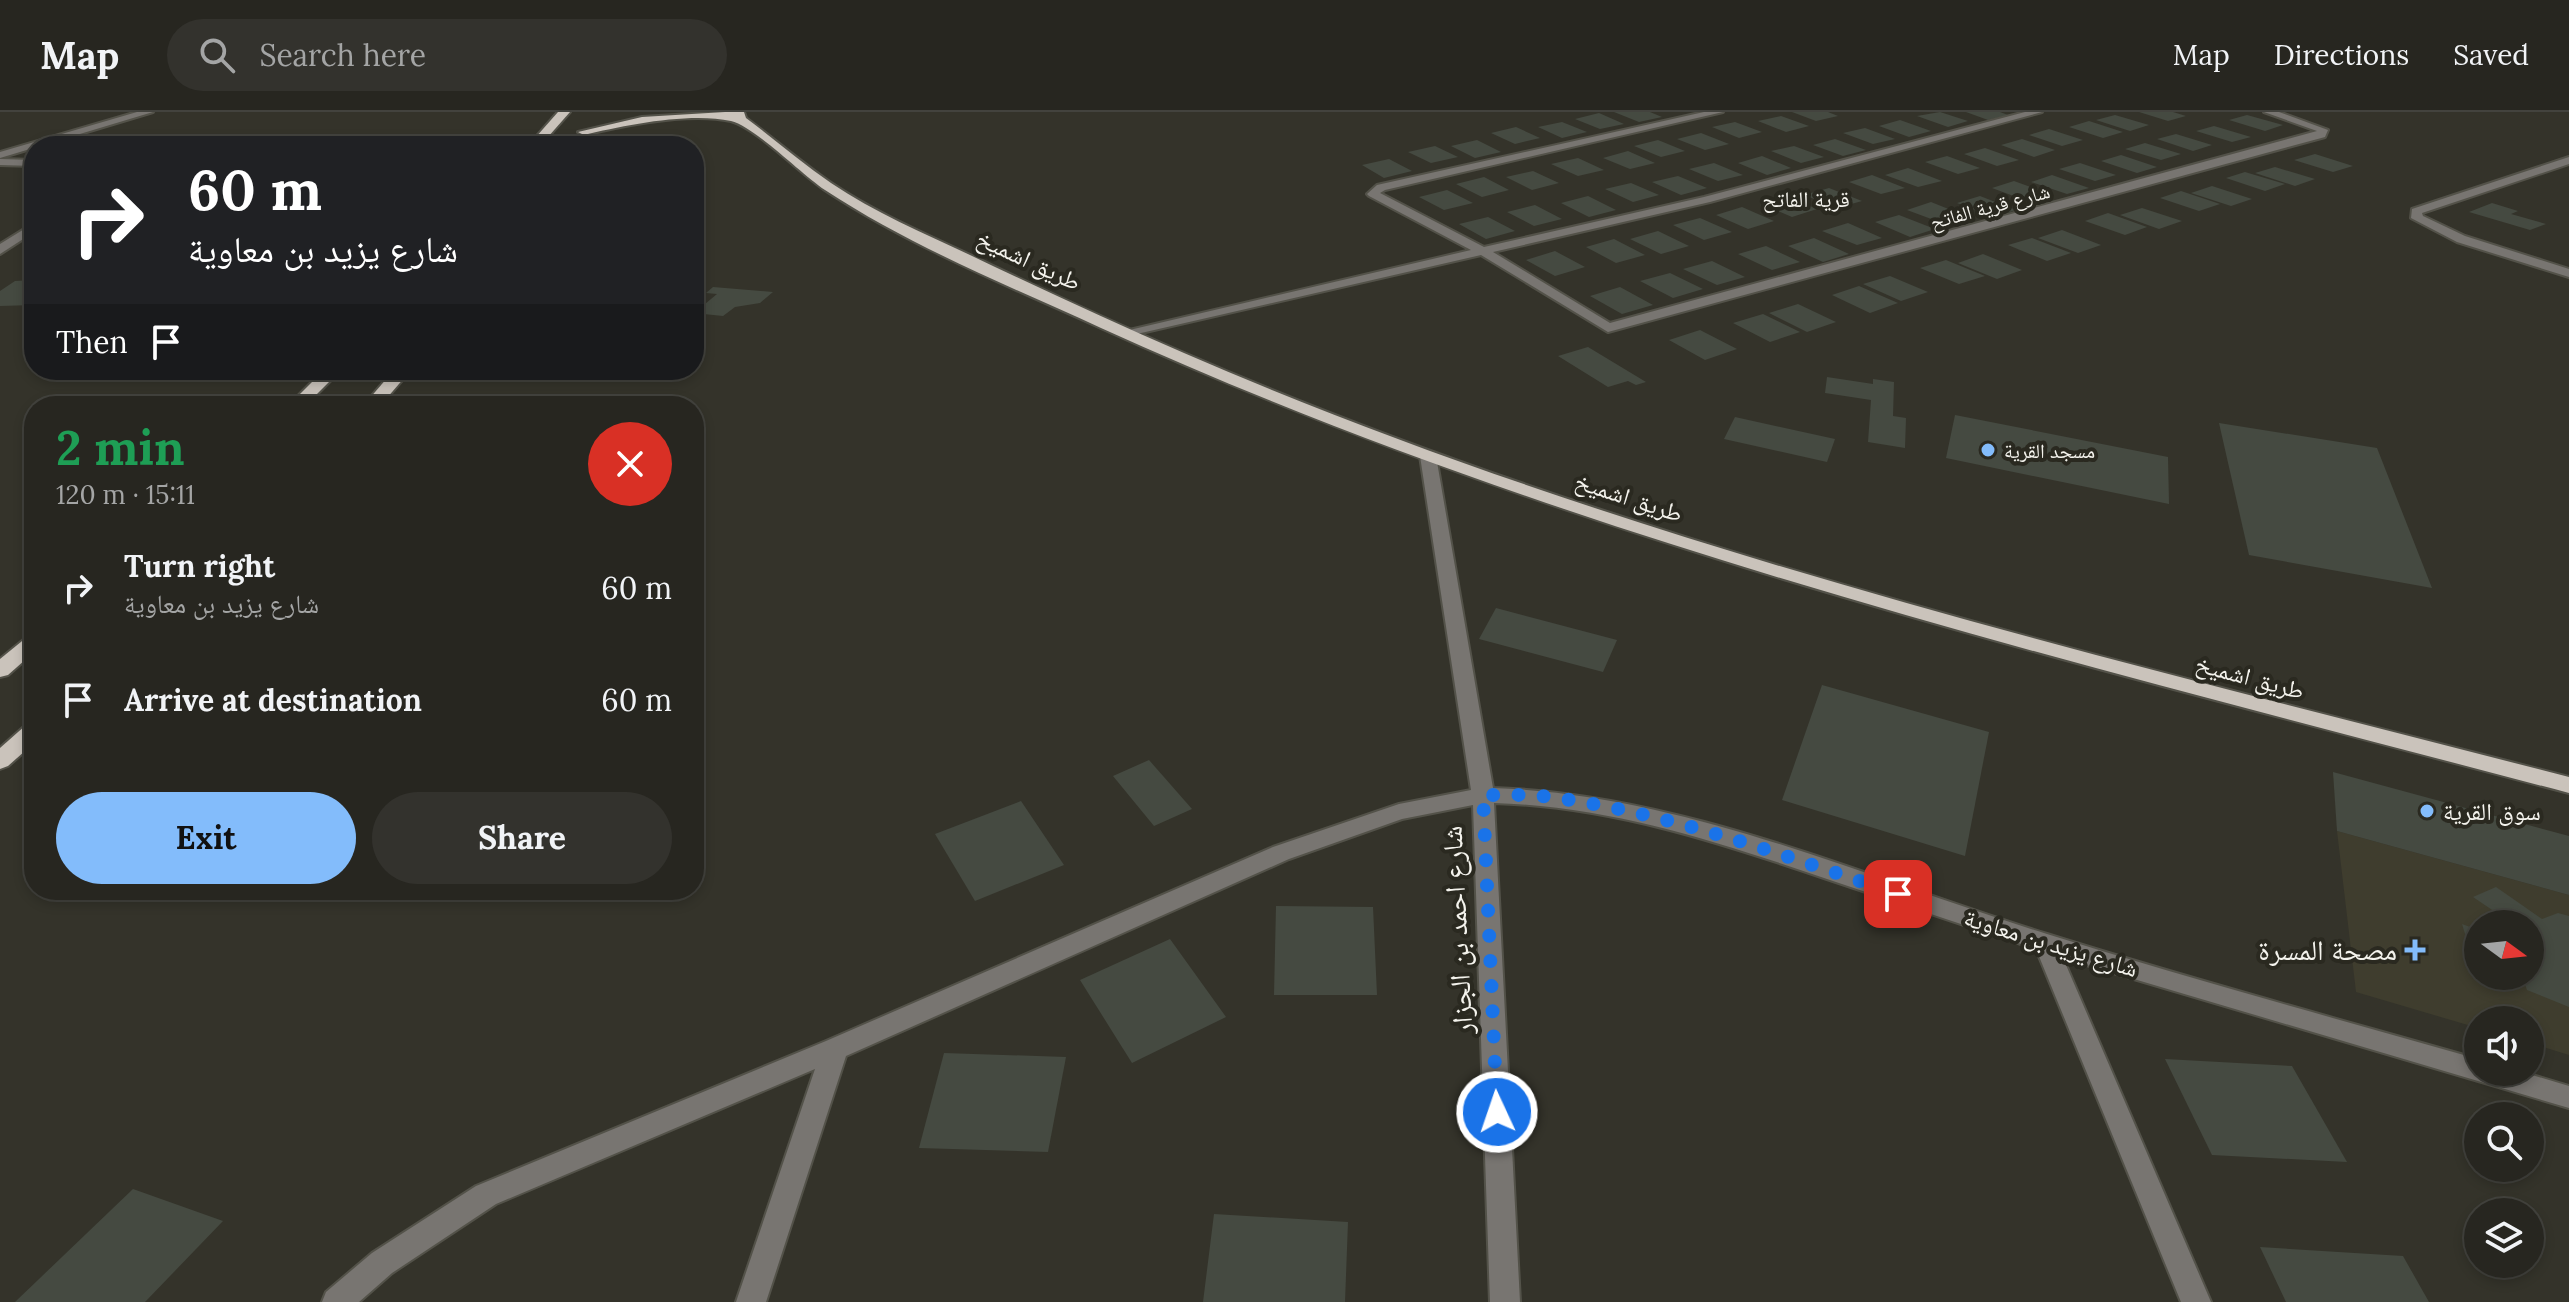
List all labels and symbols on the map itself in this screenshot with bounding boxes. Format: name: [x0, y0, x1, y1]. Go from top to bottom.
street label: شارع قرية الفاتح: [1927, 178, 2053, 235]
district label: قرية الفاتح: [1762, 185, 1850, 213]
street label: طريق اشميخ: [972, 222, 1086, 298]
place label: مسجد القرية: [2004, 438, 2095, 463]
marker: مسجد القرية: [1979, 441, 1997, 459]
street label: طريق اشميخ: [1571, 465, 1687, 529]
street label: طريق اشميخ: [2192, 648, 2308, 706]
place label: سوق القرية: [2443, 796, 2541, 827]
marker: سوق القرية: [2418, 802, 2436, 820]
street label: شارع احمد بن الجزار: [1434, 825, 1480, 1036]
pin: [1864, 860, 1932, 928]
street label: شارع يزيد بن معاوية: [1960, 902, 2142, 984]
north arrow: [2464, 910, 2544, 990]
place label: مصحة المسرة: [2258, 932, 2397, 968]
marker: مصحة المسرة: [2404, 939, 2426, 961]
position arrow: [1455, 1070, 1539, 1154]

